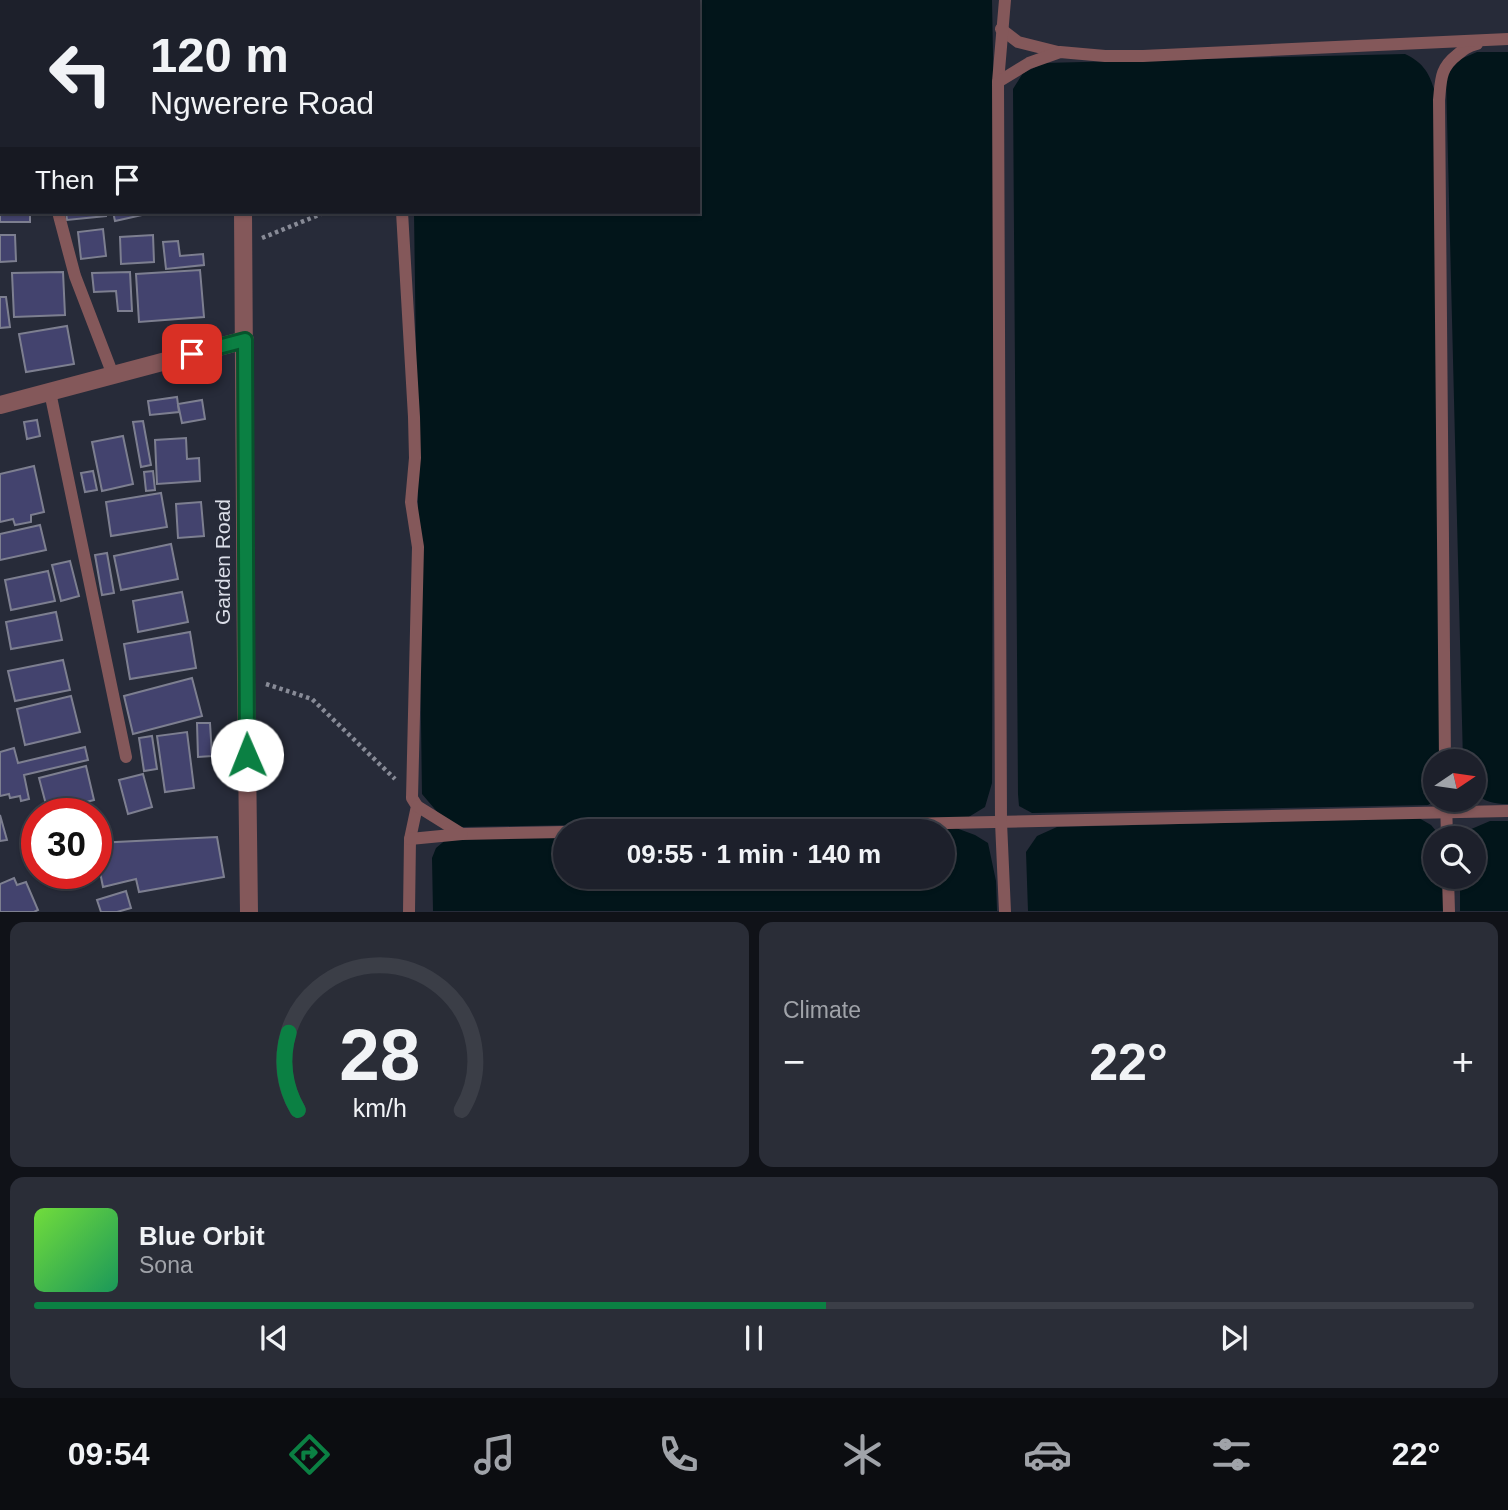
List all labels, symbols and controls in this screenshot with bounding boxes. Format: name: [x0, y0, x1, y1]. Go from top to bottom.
icon: left: [35, 28, 126, 119]
text: 120 m: [150, 28, 289, 82]
text: Ngwerere Road: [150, 85, 374, 121]
icon: arrive: [108, 161, 146, 199]
text: Then: [35, 165, 94, 195]
pin: [162, 324, 222, 384]
icon: arrive: [173, 335, 211, 373]
street label: Garden Road: [211, 499, 234, 625]
position arrow: [210, 718, 284, 792]
north arrow: [1423, 749, 1486, 812]
map controls: [1423, 749, 1486, 889]
speed limit sign: 30: [21, 798, 112, 889]
button: search: [1423, 826, 1486, 889]
text: 09:55 · 1 min · 140 m: [627, 839, 881, 869]
text: Climate: [783, 997, 861, 1023]
text: 28: [339, 1015, 420, 1096]
text: 22°: [1089, 1033, 1168, 1091]
text: −: [783, 1041, 805, 1083]
text: +: [1452, 1041, 1474, 1083]
text: km/h: [352, 1094, 407, 1122]
text: Blue Orbit: [139, 1221, 265, 1251]
text: Sona: [139, 1252, 193, 1278]
icon: previous: [255, 1319, 293, 1357]
icon: pause: [735, 1319, 773, 1357]
icon: next: [1215, 1319, 1253, 1357]
icon: directions: [285, 1430, 334, 1479]
icon: music: [470, 1430, 519, 1479]
icon: phone: [654, 1430, 703, 1479]
icon: climate: [838, 1430, 887, 1479]
icon: car: [1023, 1430, 1072, 1479]
icon: filters: [1207, 1430, 1256, 1479]
text: 09:54: [68, 1436, 150, 1472]
text: 22°: [1392, 1436, 1440, 1472]

